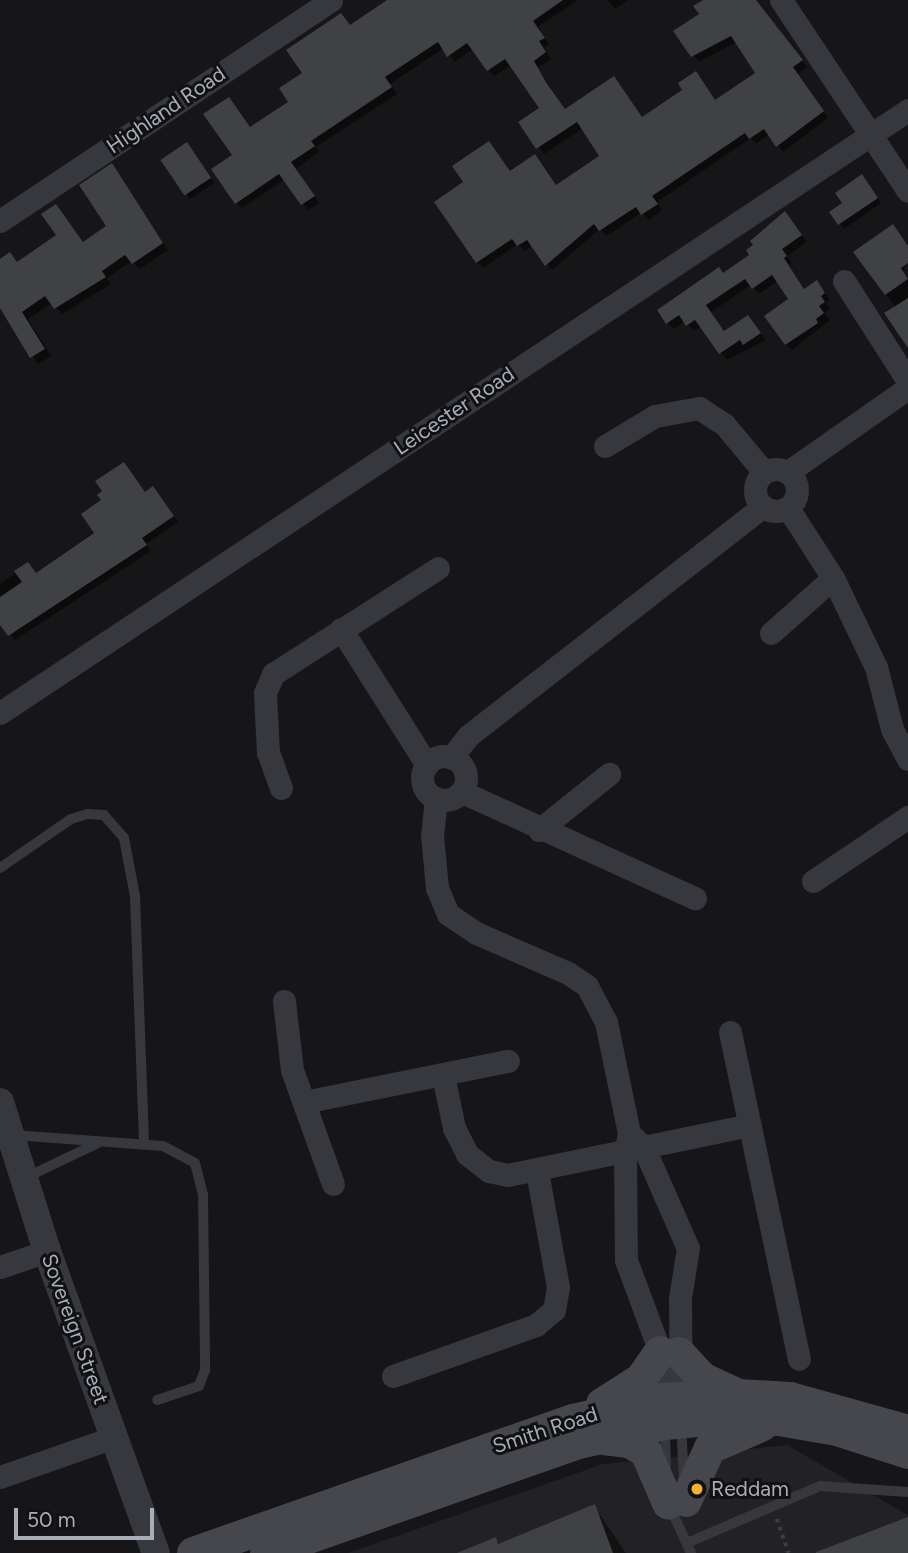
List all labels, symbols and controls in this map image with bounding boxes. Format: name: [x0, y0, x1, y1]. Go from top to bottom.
street label: Highland Road: [102, 61, 230, 159]
street label: Leicester Road: [389, 361, 519, 461]
street label: Sovereign Street: [36, 1250, 114, 1408]
street label: Smith Road: [489, 1401, 601, 1459]
place label: Reddam: [711, 1476, 789, 1502]
marker: Reddam: [689, 1481, 705, 1497]
scale bar: [18, 1494, 158, 1538]
text: 50 m: [27, 1507, 76, 1532]

